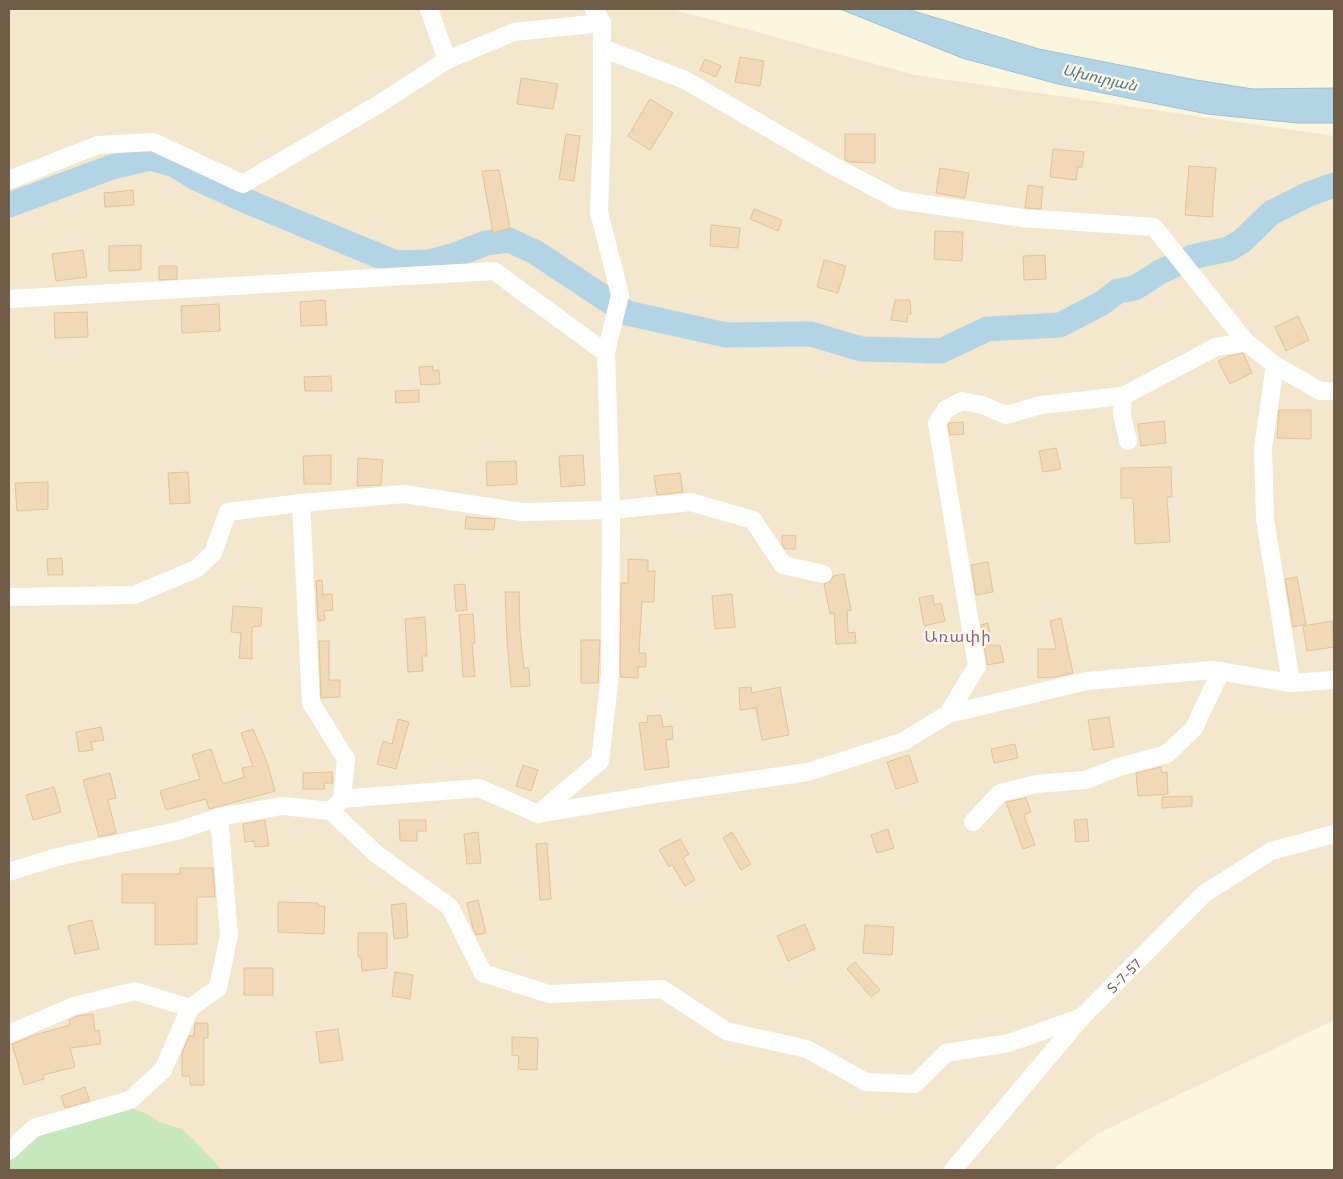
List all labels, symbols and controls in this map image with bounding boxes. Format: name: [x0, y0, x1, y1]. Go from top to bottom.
water label: Ախուրյան: [1061, 60, 1140, 95]
district label: Առափի: [924, 626, 992, 646]
street label: Տ-7-57: [1103, 954, 1144, 996]

